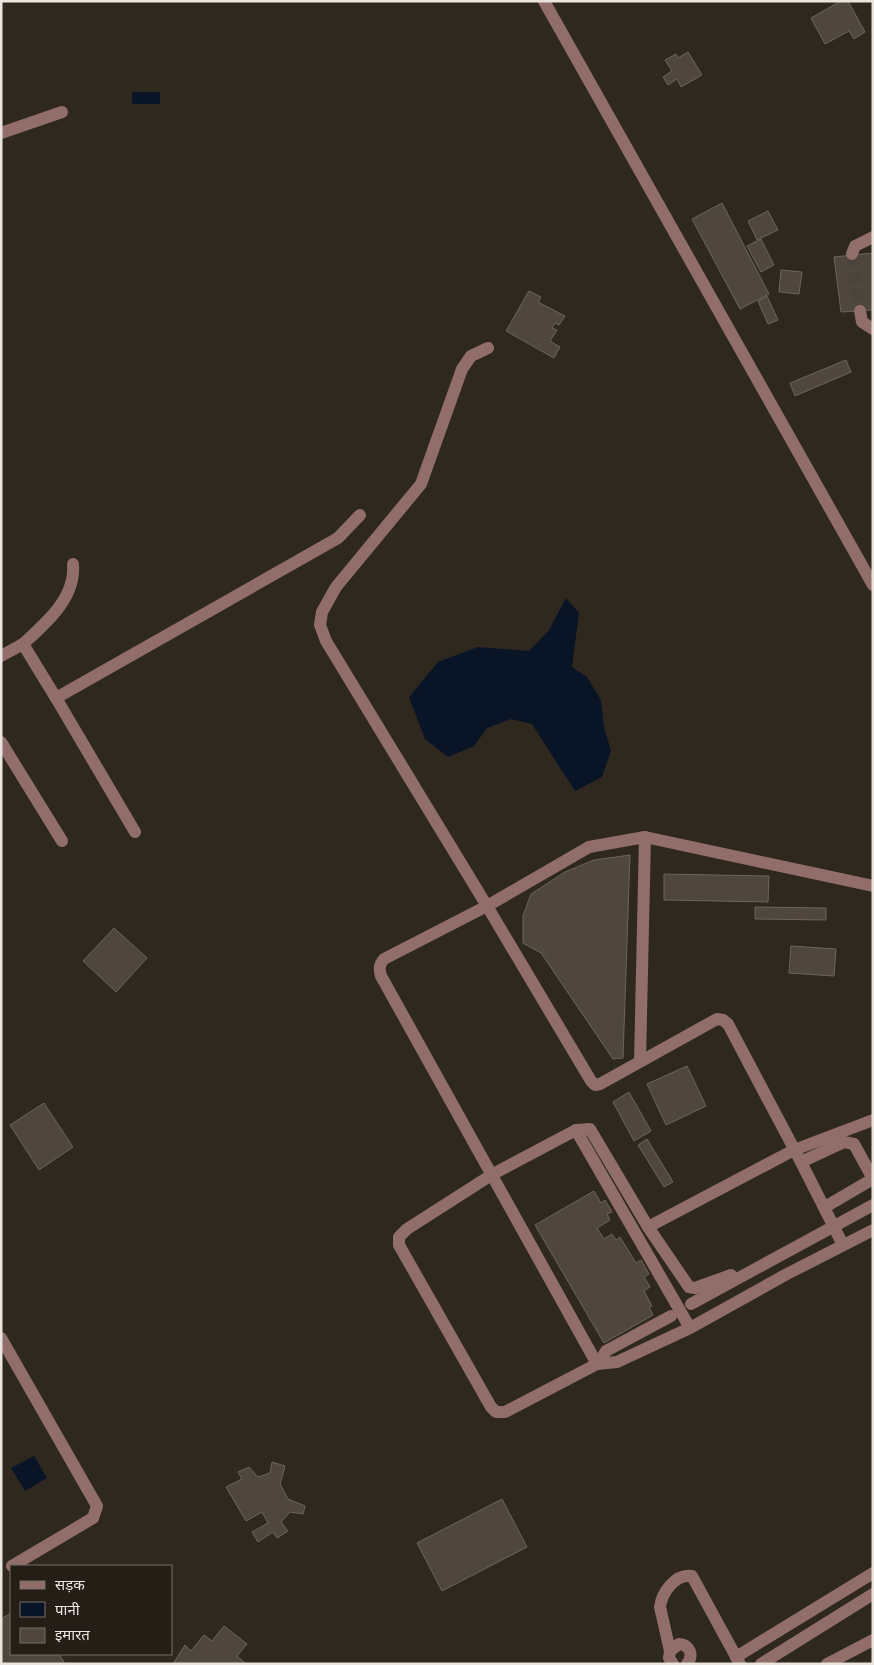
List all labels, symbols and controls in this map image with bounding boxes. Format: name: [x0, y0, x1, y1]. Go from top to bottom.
legend: [10, 1565, 172, 1655]
text: सड़क: [55, 1575, 85, 1595]
text: पानी: [55, 1600, 81, 1620]
text: इमारत: [55, 1625, 90, 1645]

